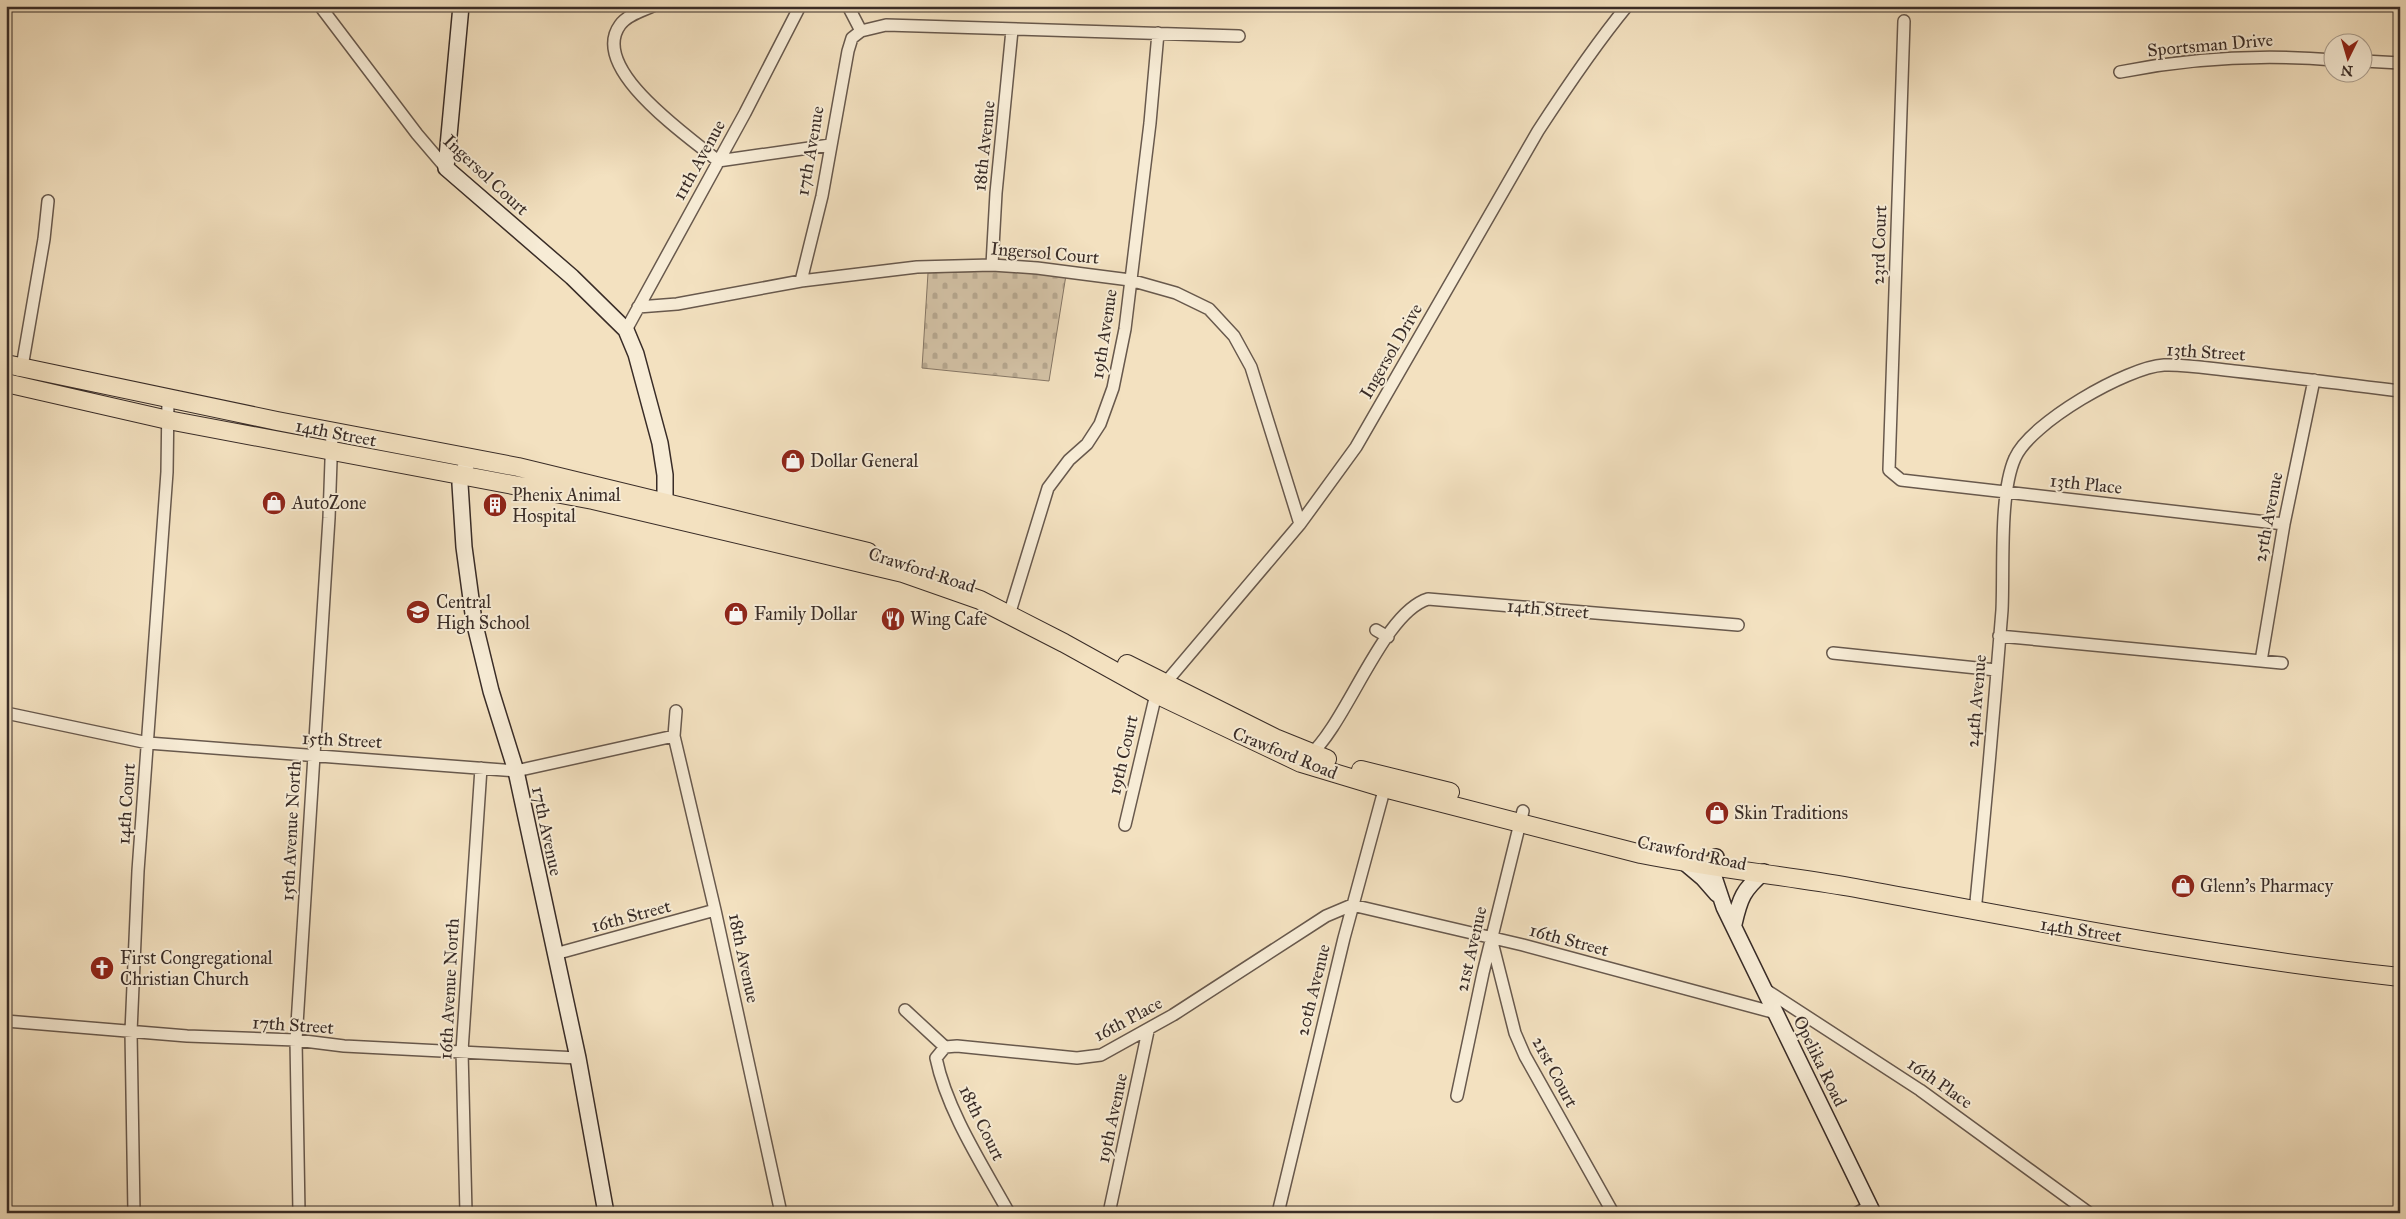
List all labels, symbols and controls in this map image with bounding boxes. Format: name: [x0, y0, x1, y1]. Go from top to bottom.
street label: Sportsman Drive: [2146, 29, 2274, 61]
north arrow: [2324, 32, 2374, 82]
text: N: [2340, 61, 2354, 79]
street label: 18th Avenue: [968, 100, 1000, 192]
street label: 17th Avenue: [791, 104, 829, 198]
street label: 11th Avenue: [668, 116, 730, 204]
street label: Ingersol Court: [438, 130, 534, 221]
street label: 23rd Court: [1867, 204, 1891, 285]
street label: Ingersol Court: [990, 237, 1101, 270]
street label: 19th Avenue: [1086, 287, 1122, 381]
street label: Ingersol Drive: [1355, 300, 1428, 403]
street label: 13th Street: [2166, 338, 2247, 366]
street label: 14th Street: [294, 414, 379, 452]
shop icon: Dollar General: [780, 448, 806, 474]
place label: Dollar General: [810, 450, 919, 472]
street label: 13th Place: [2049, 469, 2123, 499]
street label: 25th Avenue: [2248, 470, 2288, 564]
place label: Phenix Animal Hospital: [512, 484, 621, 527]
shop icon: AutoZone: [261, 490, 287, 516]
place label: AutoZone: [291, 492, 366, 514]
building icon: Phenix Animal Hospital: [482, 492, 508, 518]
street label: Crawford Road: [866, 542, 978, 598]
place label: Central High School: [436, 591, 530, 635]
street label: 14th Street: [1506, 594, 1590, 624]
school or university icon: Central High School: [405, 599, 431, 625]
shop icon: Family Dollar: [723, 601, 749, 627]
place label: Family Dollar: [754, 603, 858, 625]
restaurant icon: Wing Cafe: [880, 606, 906, 632]
place label: Wing Cafe: [910, 608, 987, 631]
street label: 24th Avenue: [1961, 654, 1991, 748]
street label: 19th Court: [1103, 712, 1143, 797]
street label: Crawford Road: [1229, 722, 1341, 784]
street label: 15th Street: [301, 727, 383, 753]
street label: 15th Avenue North: [276, 760, 306, 902]
street label: 14th Court: [112, 762, 140, 845]
street label: 17th Avenue: [527, 784, 567, 878]
shop icon: Skin Traditions: [1704, 800, 1730, 826]
place label: Skin Traditions: [1734, 802, 1848, 824]
street label: Crawford Road: [1635, 831, 1749, 875]
shop icon: Glenn's Pharmacy: [2170, 873, 2196, 899]
place label: Glenn's Pharmacy: [2200, 875, 2334, 897]
street label: 16th Street: [589, 895, 674, 937]
street label: 21st Avenue: [1451, 904, 1491, 994]
street label: 18th Avenue: [724, 911, 764, 1005]
street label: 14th Street: [2039, 913, 2124, 947]
street label: 16th Avenue North: [434, 918, 464, 1060]
street label: 16th Street: [1527, 919, 1612, 961]
street label: 20th Avenue: [1291, 942, 1335, 1038]
place label: First Congregational Christian Church: [120, 947, 273, 990]
church icon: First Congregational Christian Church: [89, 955, 115, 981]
street label: 16th Place: [1090, 992, 1166, 1046]
street label: 17th Street: [251, 1011, 335, 1039]
street label: Opelika Road: [1789, 1012, 1851, 1110]
street label: 21st Court: [1527, 1033, 1583, 1112]
street label: 16th Place: [1903, 1053, 1977, 1113]
street label: 19th Avenue: [1092, 1071, 1132, 1165]
street label: 18th Court: [954, 1082, 1010, 1165]

